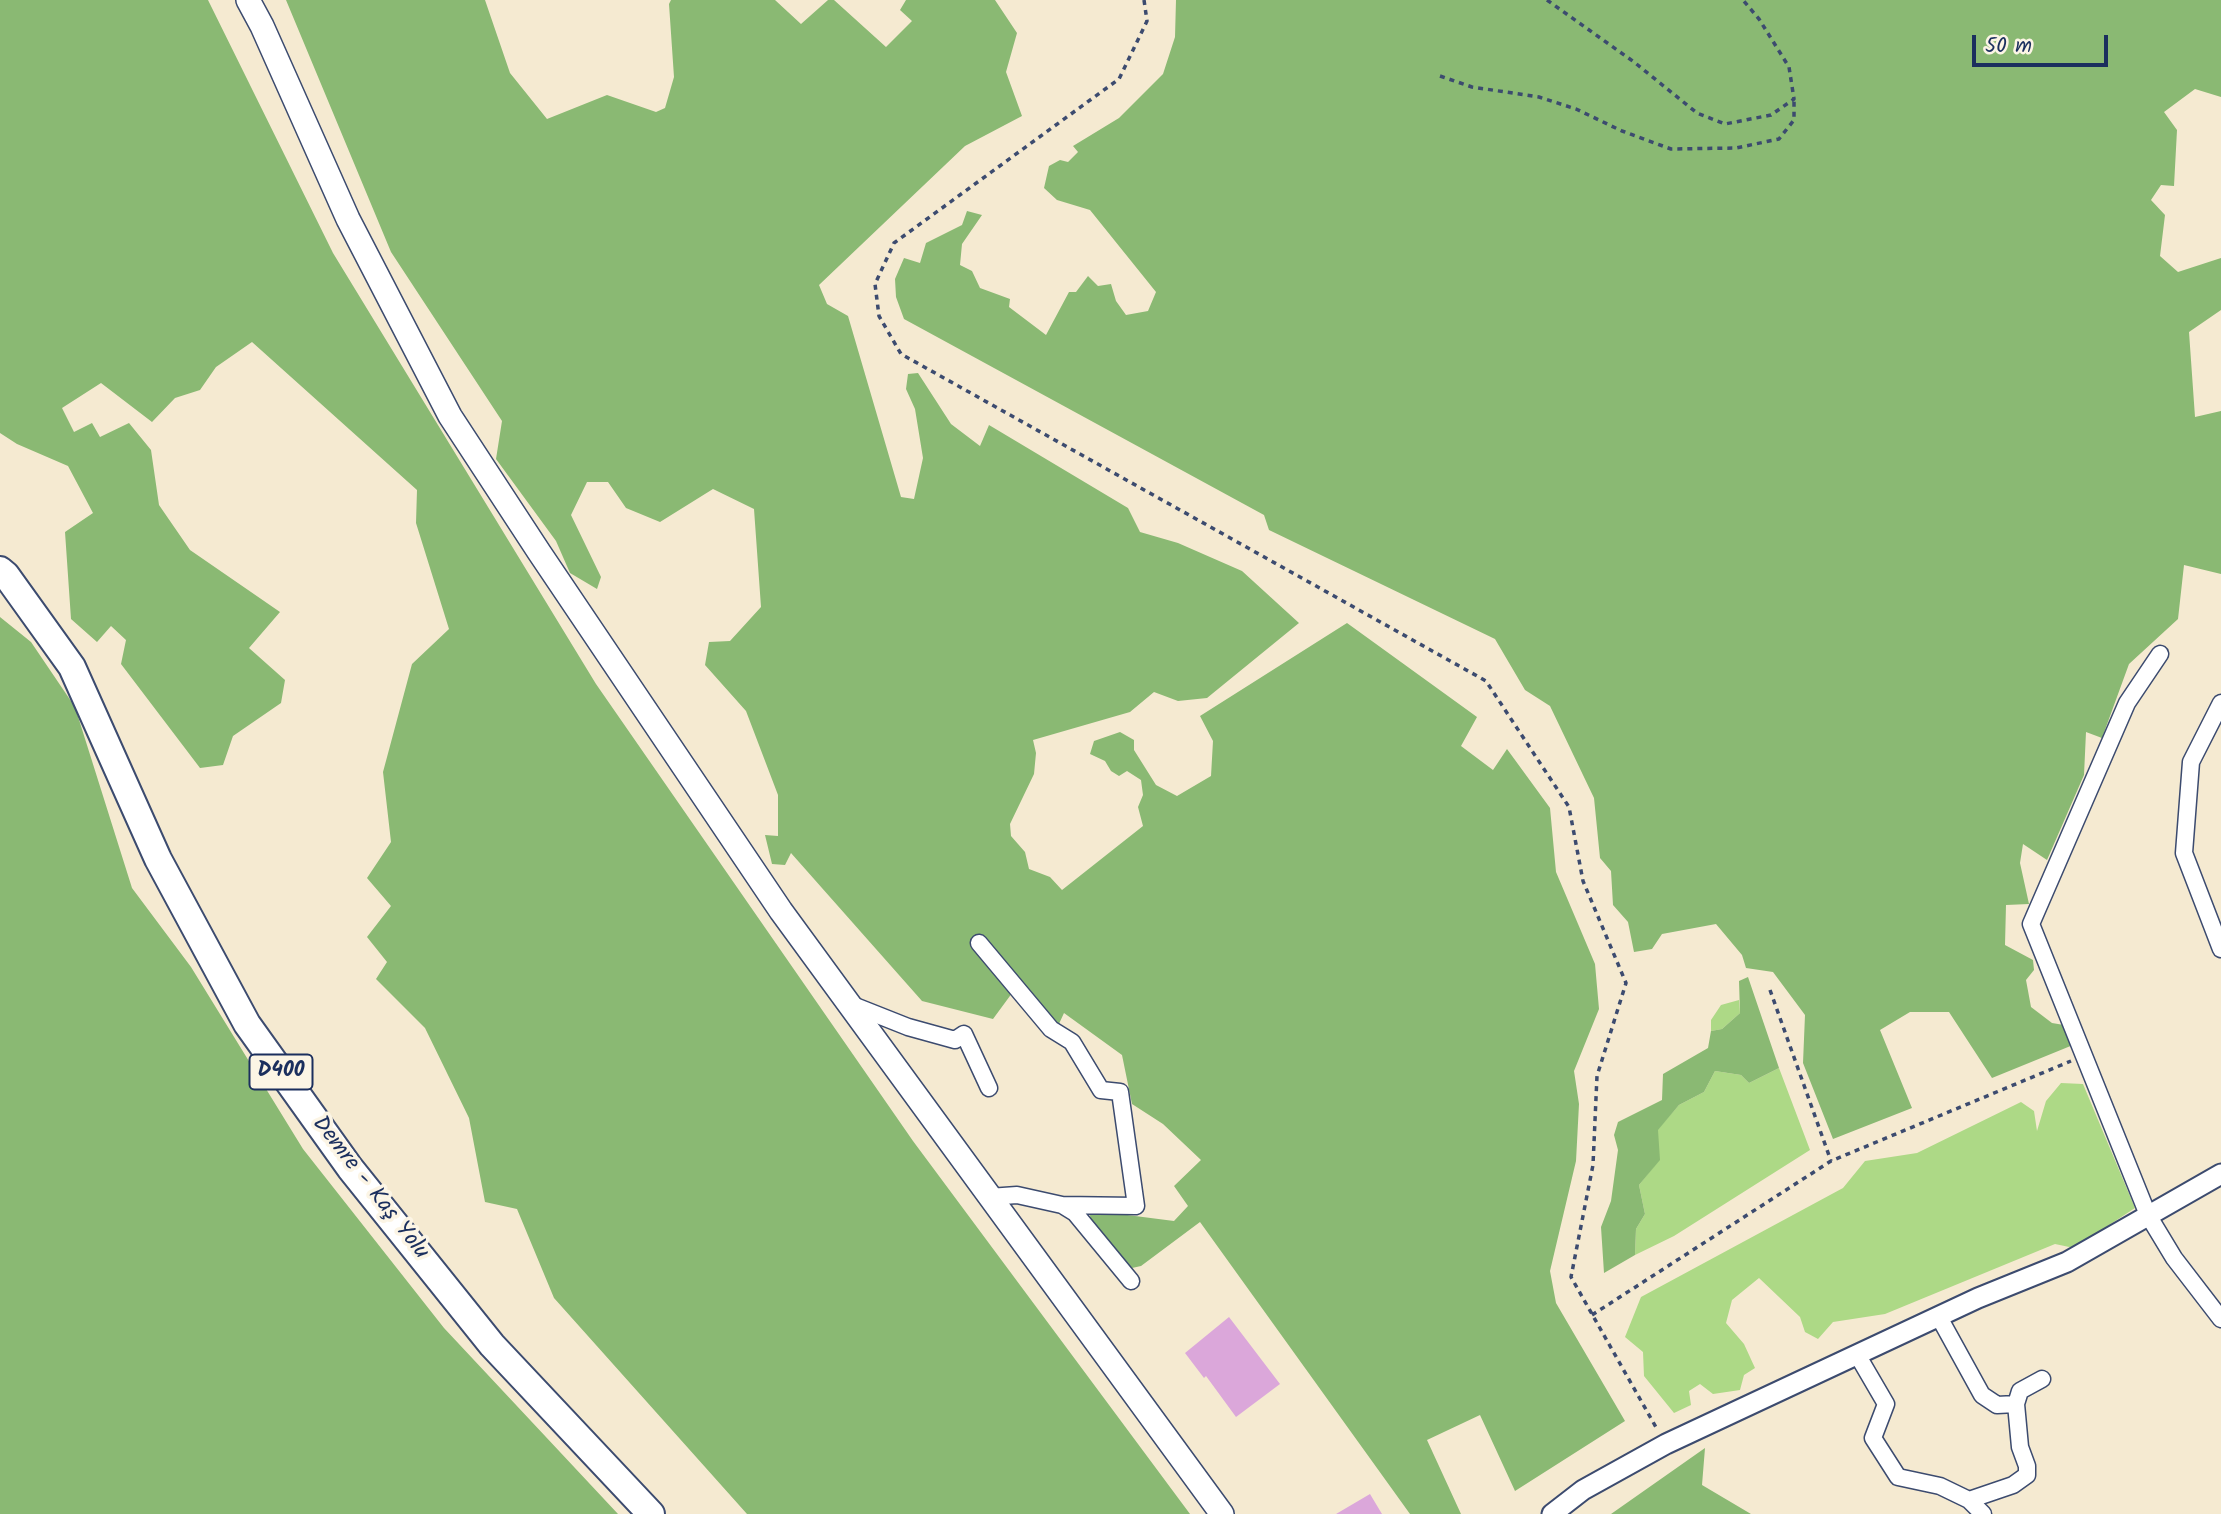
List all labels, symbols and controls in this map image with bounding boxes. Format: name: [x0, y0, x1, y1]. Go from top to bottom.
scale bar: [1976, 21, 2112, 65]
text: 50 m: [1985, 30, 2032, 63]
road number: D400: [250, 1054, 312, 1090]
street label: Demre - Kaş Yolu: [305, 1112, 433, 1266]

